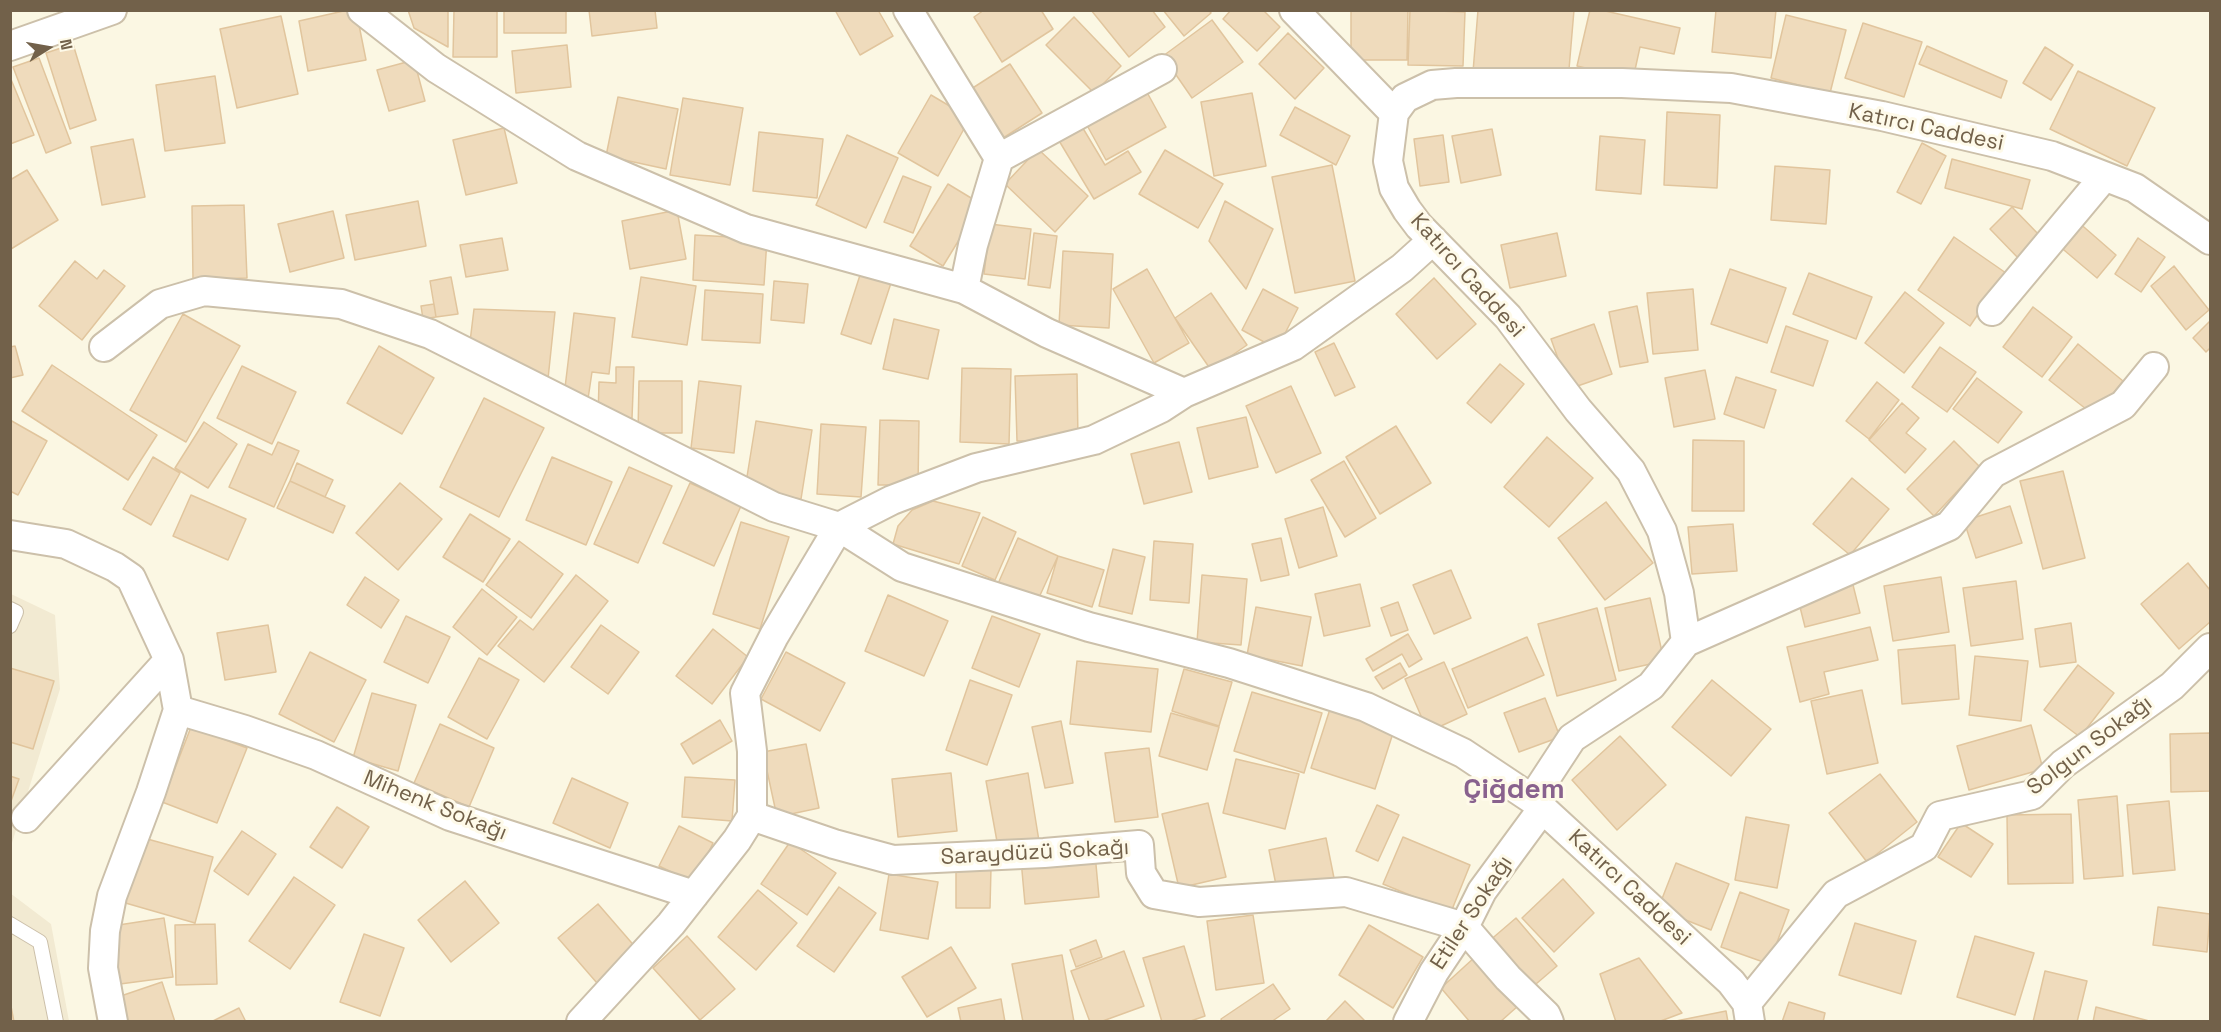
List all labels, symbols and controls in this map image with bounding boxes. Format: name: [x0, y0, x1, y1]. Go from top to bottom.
north arrow: [18, 18, 78, 78]
text: N: [55, 37, 77, 52]
street label: Katırcı Caddesi: [1846, 99, 2006, 157]
street label: Katırcı Caddesi: [1404, 209, 1530, 343]
street label: Solgun Sokağı: [2022, 690, 2158, 802]
street label: Mihenk Sokağı: [359, 765, 511, 847]
district label: Çiğdem: [1463, 773, 1565, 807]
street label: Katırcı Caddesi: [1562, 825, 1696, 951]
street label: Saraydüzü Sokağı: [940, 835, 1130, 871]
street label: Etiler Sokağı: [1425, 851, 1519, 975]

